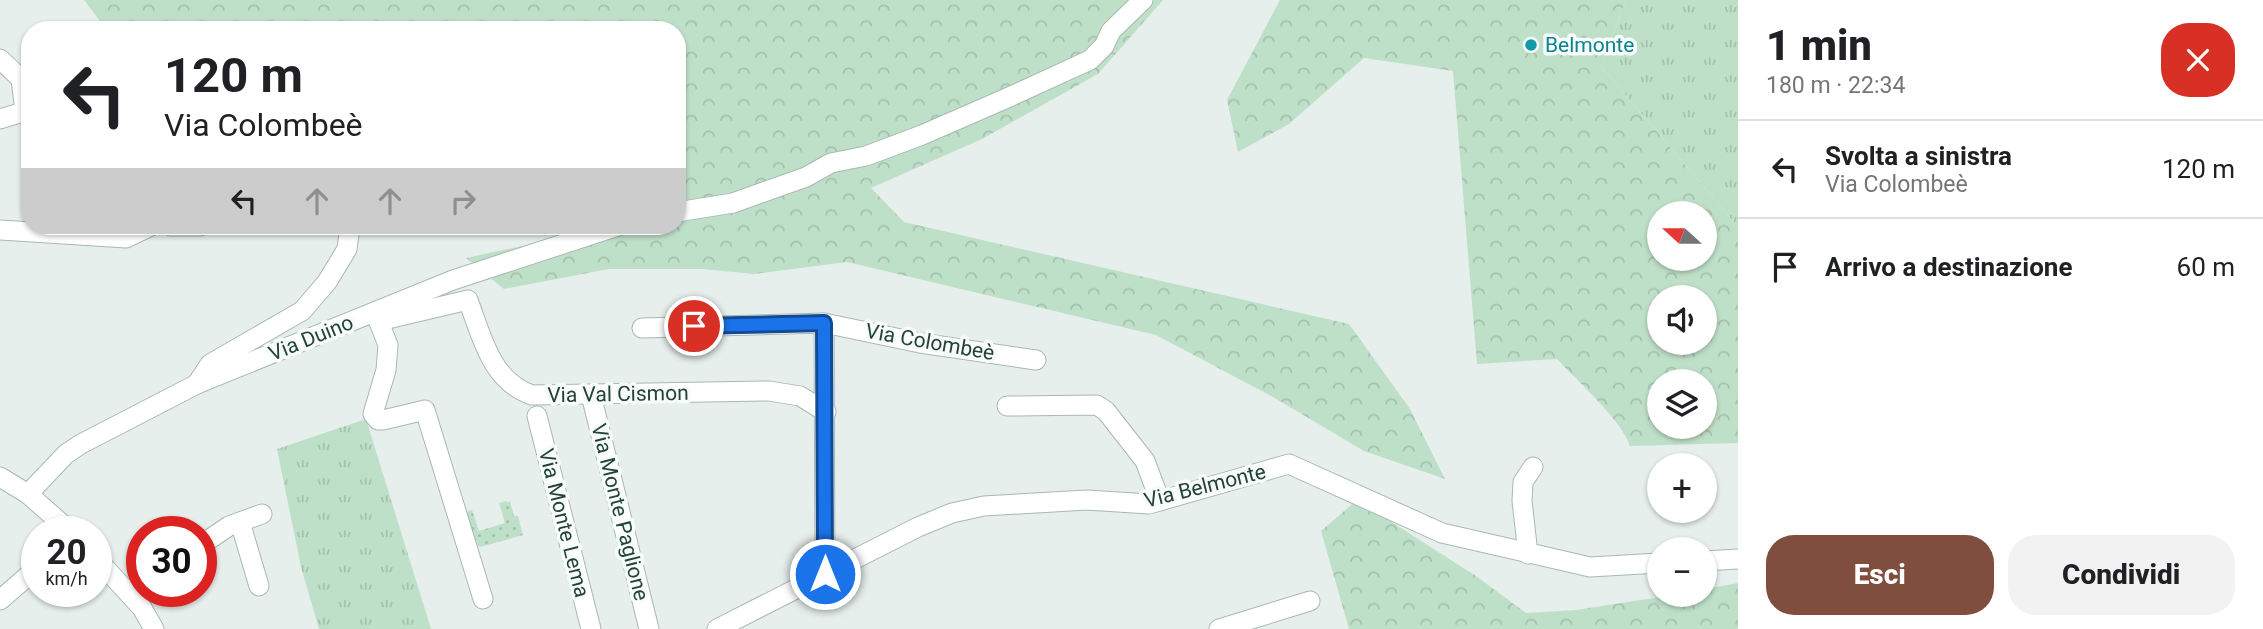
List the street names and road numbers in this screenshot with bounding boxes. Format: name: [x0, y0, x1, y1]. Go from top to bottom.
street label: Via Duino: [265, 310, 357, 366]
street label: Via Colombeè: [864, 319, 996, 365]
street label: Via Val Cismon: [547, 381, 689, 407]
street label: Via Monte Paglione: [586, 421, 654, 603]
street label: Via Monte Lema: [534, 446, 594, 600]
street label: Via Belmonte: [1142, 459, 1268, 513]

